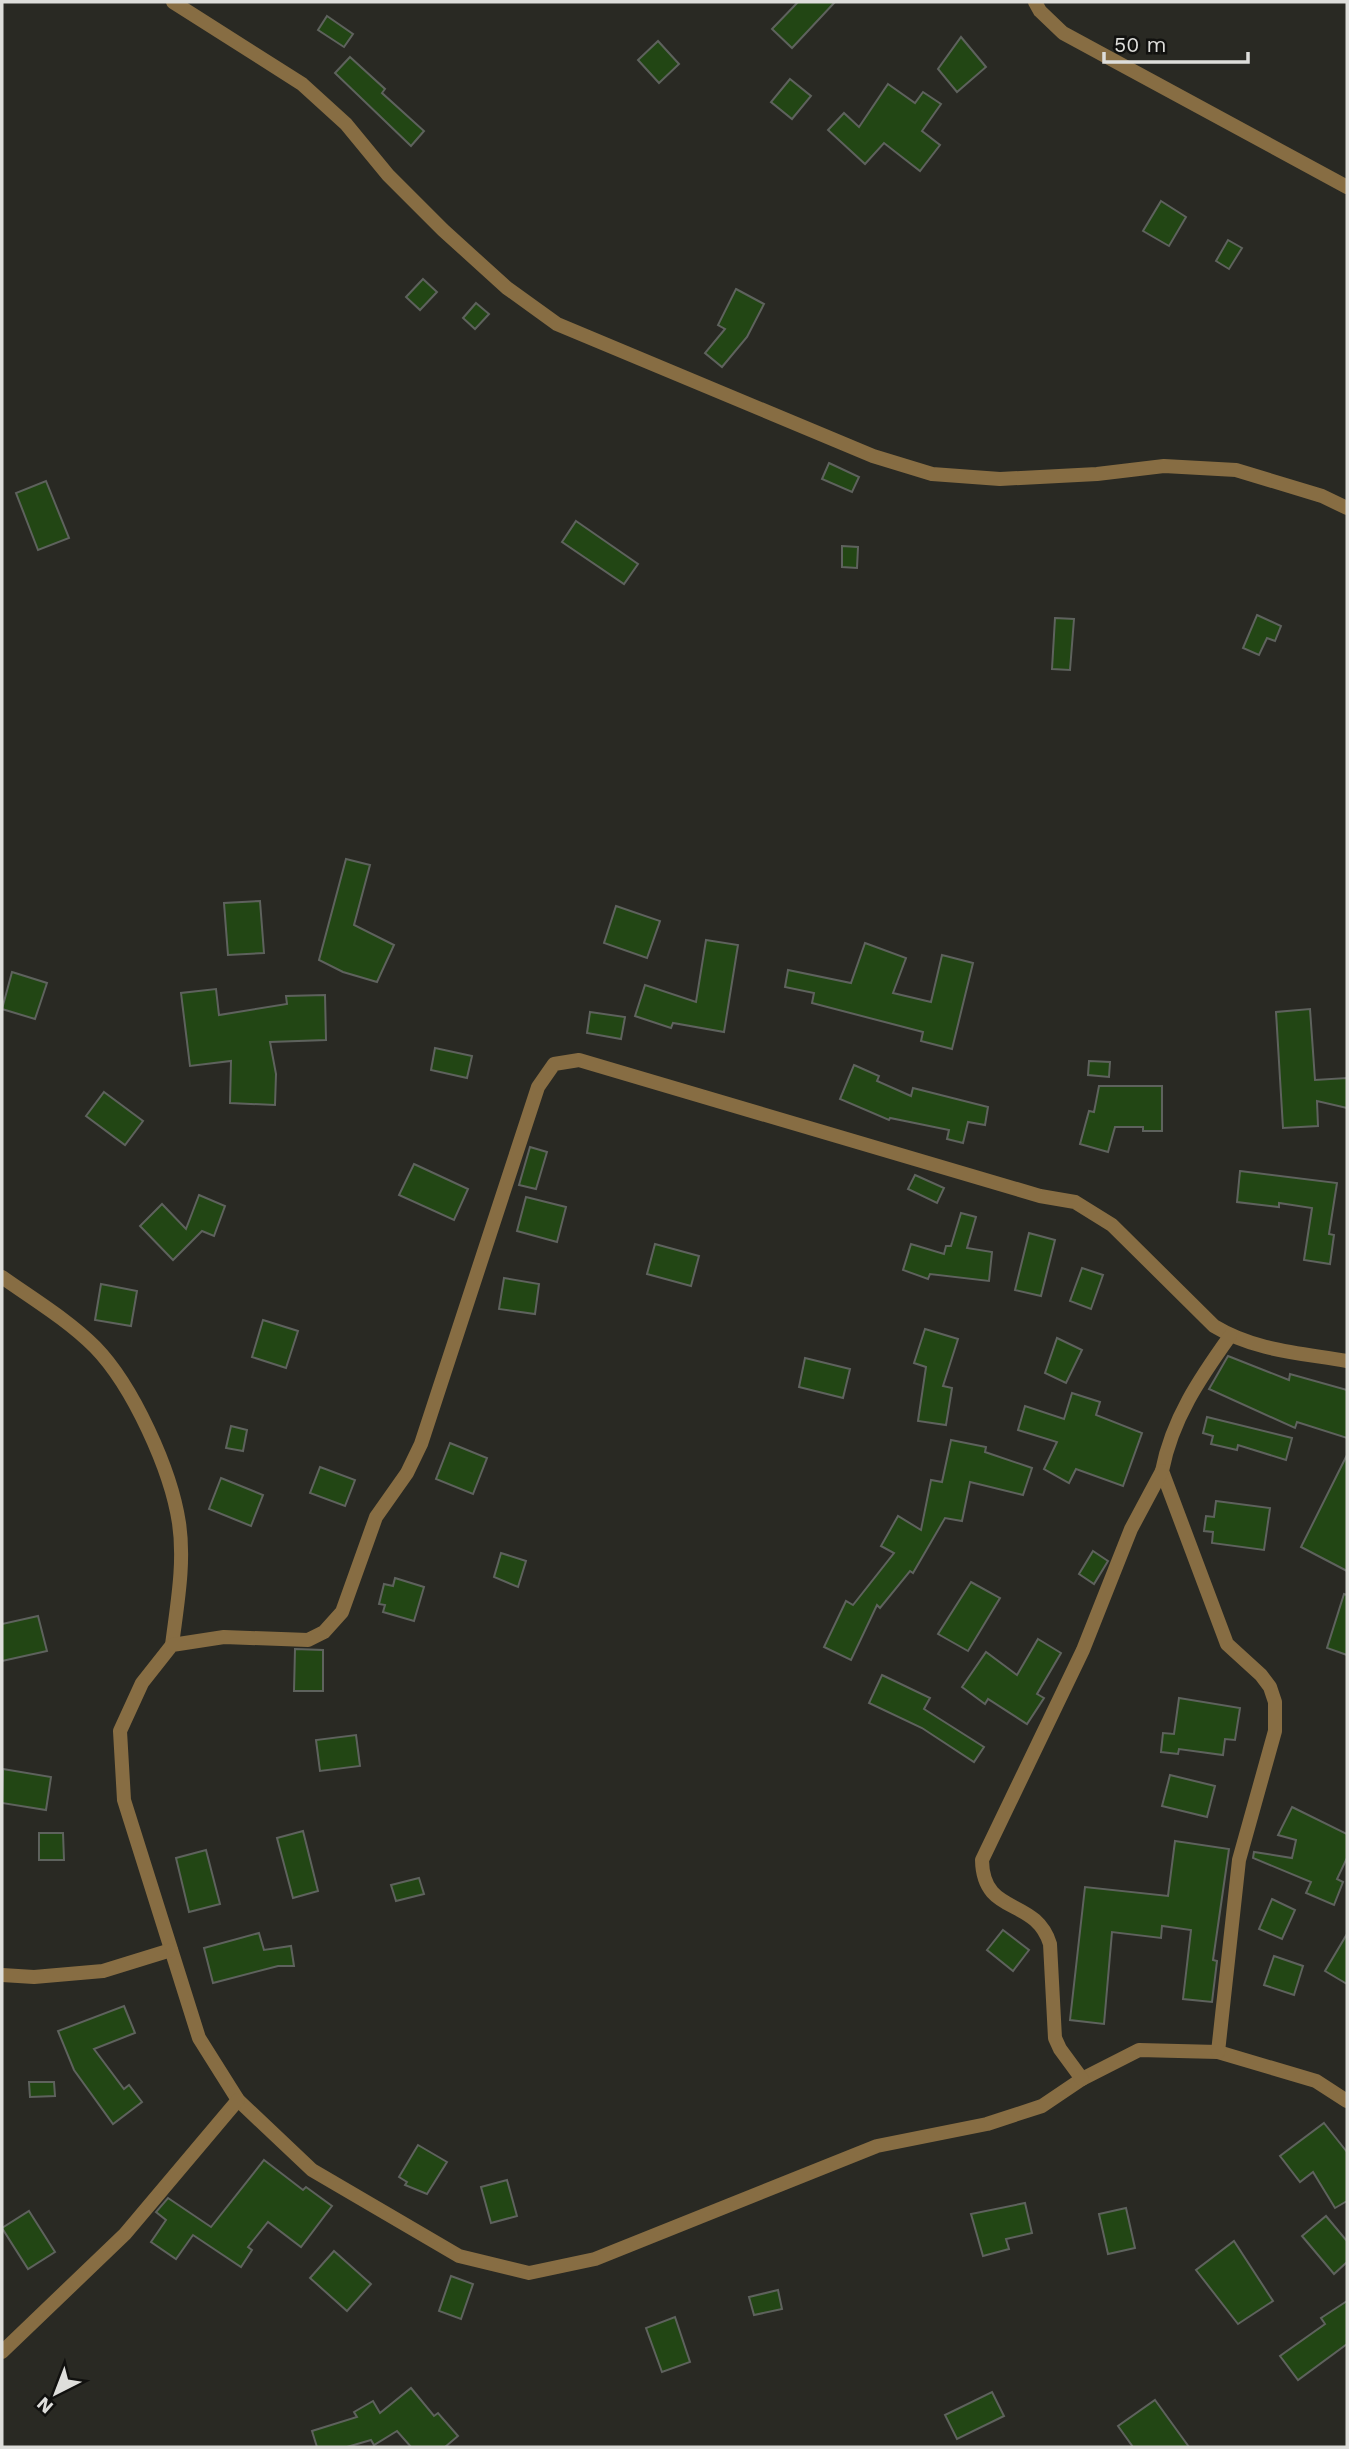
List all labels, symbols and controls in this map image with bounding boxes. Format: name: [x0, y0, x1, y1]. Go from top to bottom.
scale bar: [1104, 21, 1248, 65]
text: 50 m: [1114, 32, 1166, 57]
north arrow: [21, 2358, 91, 2428]
text: N: [32, 2392, 58, 2419]

